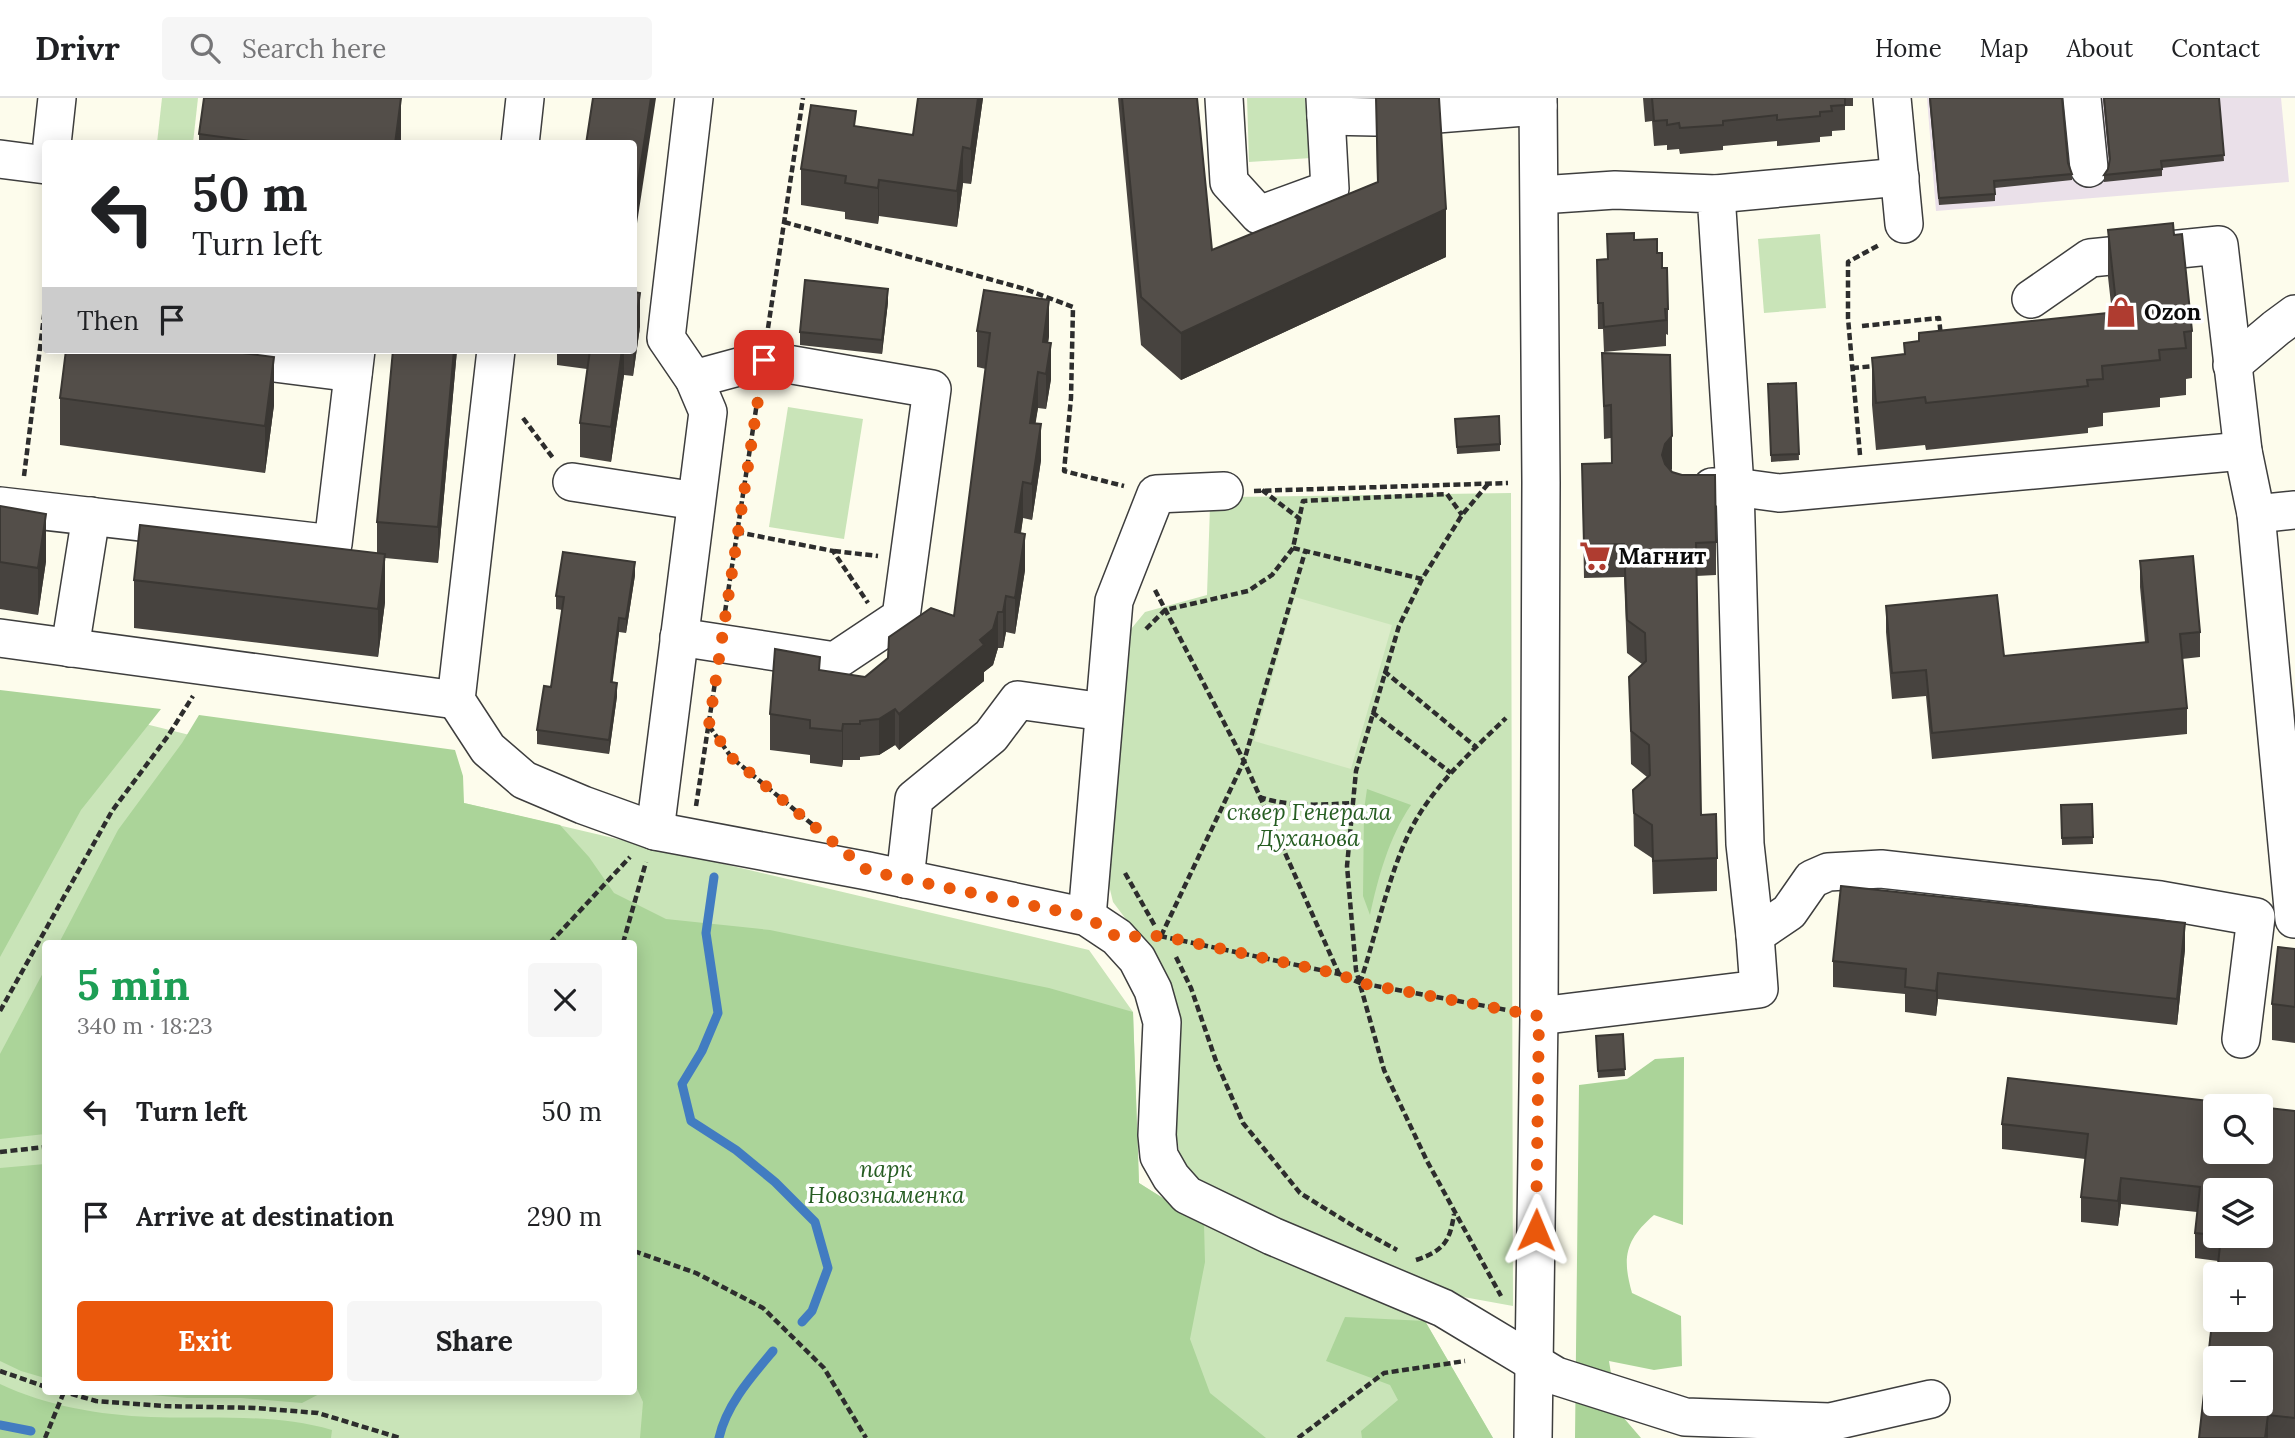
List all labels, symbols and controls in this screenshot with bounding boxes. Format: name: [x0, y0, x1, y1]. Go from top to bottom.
search box: [162, 17, 652, 80]
text: Drivr: [35, 27, 120, 69]
icon: search: [186, 29, 224, 67]
text: Search here: [242, 32, 386, 65]
text: Home: [1875, 33, 1942, 64]
text: Map: [1980, 33, 2029, 64]
text: About: [2067, 33, 2133, 64]
text: Contact: [2171, 33, 2260, 64]
text: 50 m: [192, 162, 308, 224]
icon: left: [77, 168, 168, 259]
text: Turn left: [192, 223, 322, 264]
shop icon: Ozon: [2104, 295, 2138, 329]
place label: Ozon: [2144, 297, 2202, 326]
icon: arrive: [153, 301, 191, 339]
text: Then: [77, 304, 139, 337]
pin: [734, 330, 794, 390]
icon: arrive: [745, 341, 783, 379]
supermarket icon: Магнит: [1578, 539, 1612, 573]
place label: Магнит: [1618, 541, 1706, 570]
park label: сквер Генерала Духанова: [1227, 797, 1392, 852]
text: 5 min: [77, 958, 190, 1012]
button: close: [528, 963, 602, 1037]
text: 340 m · 18:23: [77, 1011, 213, 1040]
icon: left: [77, 1093, 115, 1131]
map controls: [2203, 1094, 2273, 1416]
button: search: [2203, 1094, 2273, 1164]
text: Turn left: [136, 1095, 247, 1128]
text: 50 m: [542, 1095, 602, 1128]
park label: парк Новознаменка: [807, 1154, 965, 1209]
button: layers: [2203, 1178, 2273, 1248]
position arrow: [1499, 1193, 1573, 1267]
icon: arrive: [77, 1198, 115, 1236]
text: Arrive at destination: [136, 1200, 394, 1233]
text: 290 m: [527, 1200, 602, 1233]
button: +: [2203, 1262, 2273, 1332]
button: Exit: [77, 1301, 333, 1381]
button: Share: [347, 1301, 602, 1381]
button: −: [2203, 1346, 2273, 1416]

